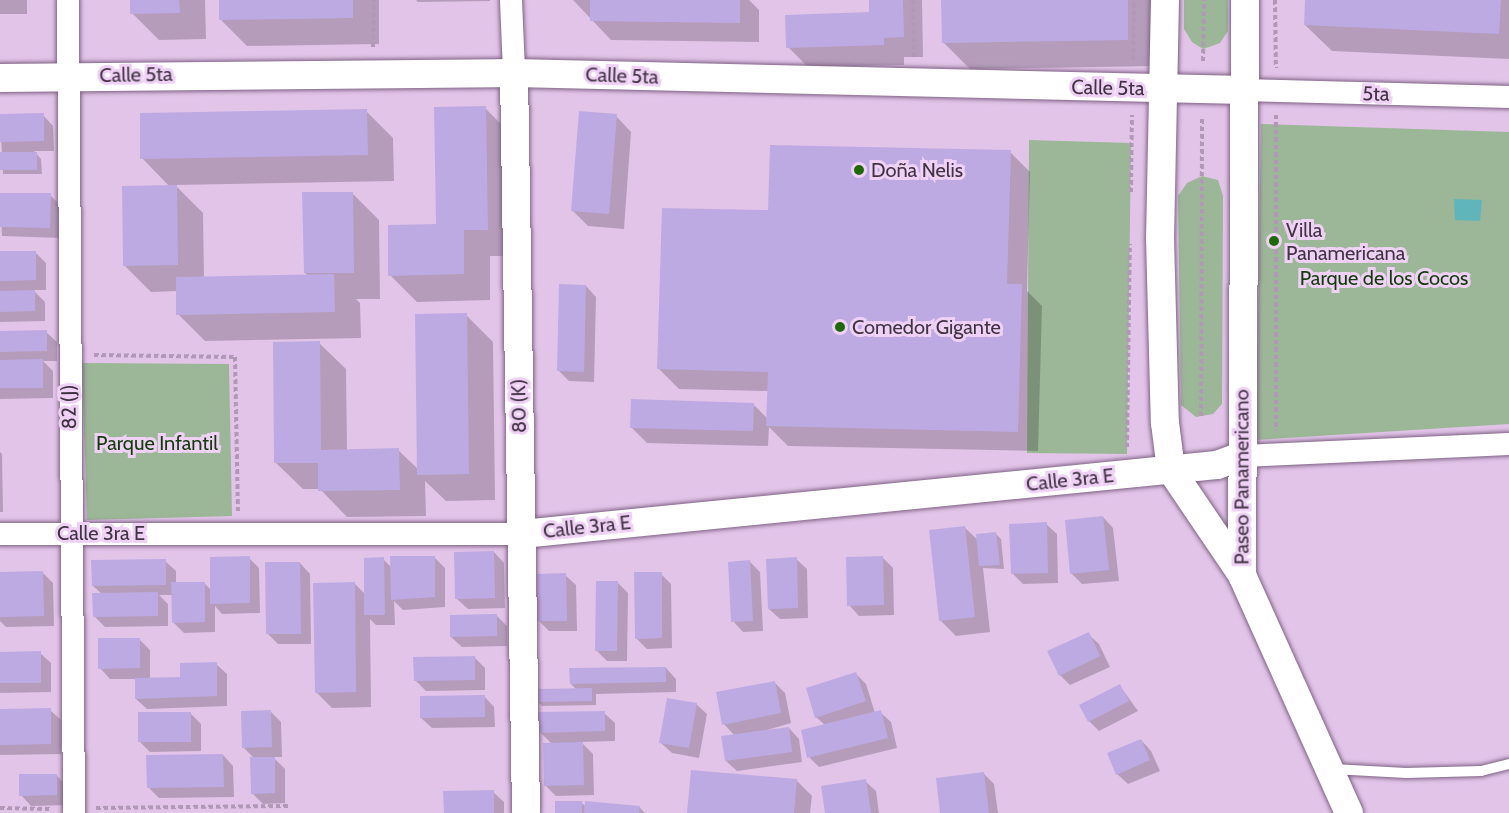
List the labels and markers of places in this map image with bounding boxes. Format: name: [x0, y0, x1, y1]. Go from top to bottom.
place label: Doña Nelis: [871, 158, 963, 182]
marker: Doña Nelis: [852, 163, 866, 177]
place label: Villa Panamericana: [1286, 218, 1405, 265]
marker: Villa Panamericana: [1267, 234, 1281, 248]
place label: Comedor Gigante: [852, 315, 1001, 339]
marker: Comedor Gigante: [833, 320, 847, 334]

